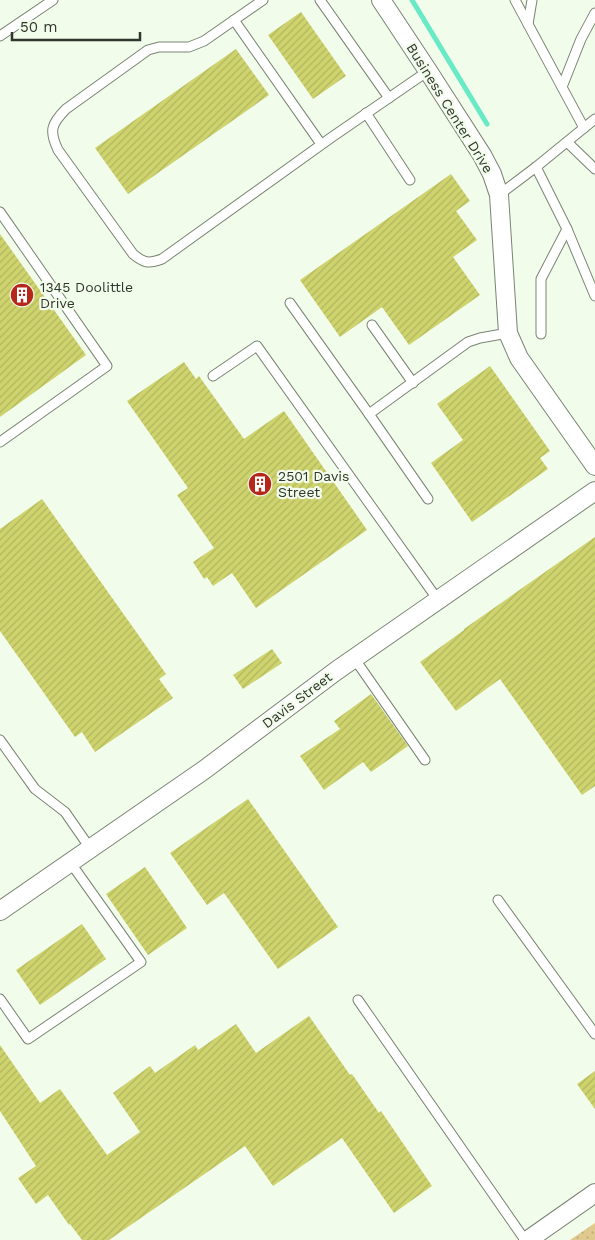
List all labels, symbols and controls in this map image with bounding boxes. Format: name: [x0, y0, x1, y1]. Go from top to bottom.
scale bar: [12, 10, 140, 42]
text: 50 m: [20, 18, 57, 36]
street label: Business Center Drive: [403, 40, 497, 176]
place label: 1345 Doolittle Drive: [40, 279, 133, 311]
building icon: 1345 Doolittle Drive: [9, 282, 35, 308]
place label: 2501 Davis Street: [278, 468, 349, 500]
building icon: 2501 Davis Street: [247, 471, 273, 497]
street label: Davis Street: [259, 669, 335, 731]

